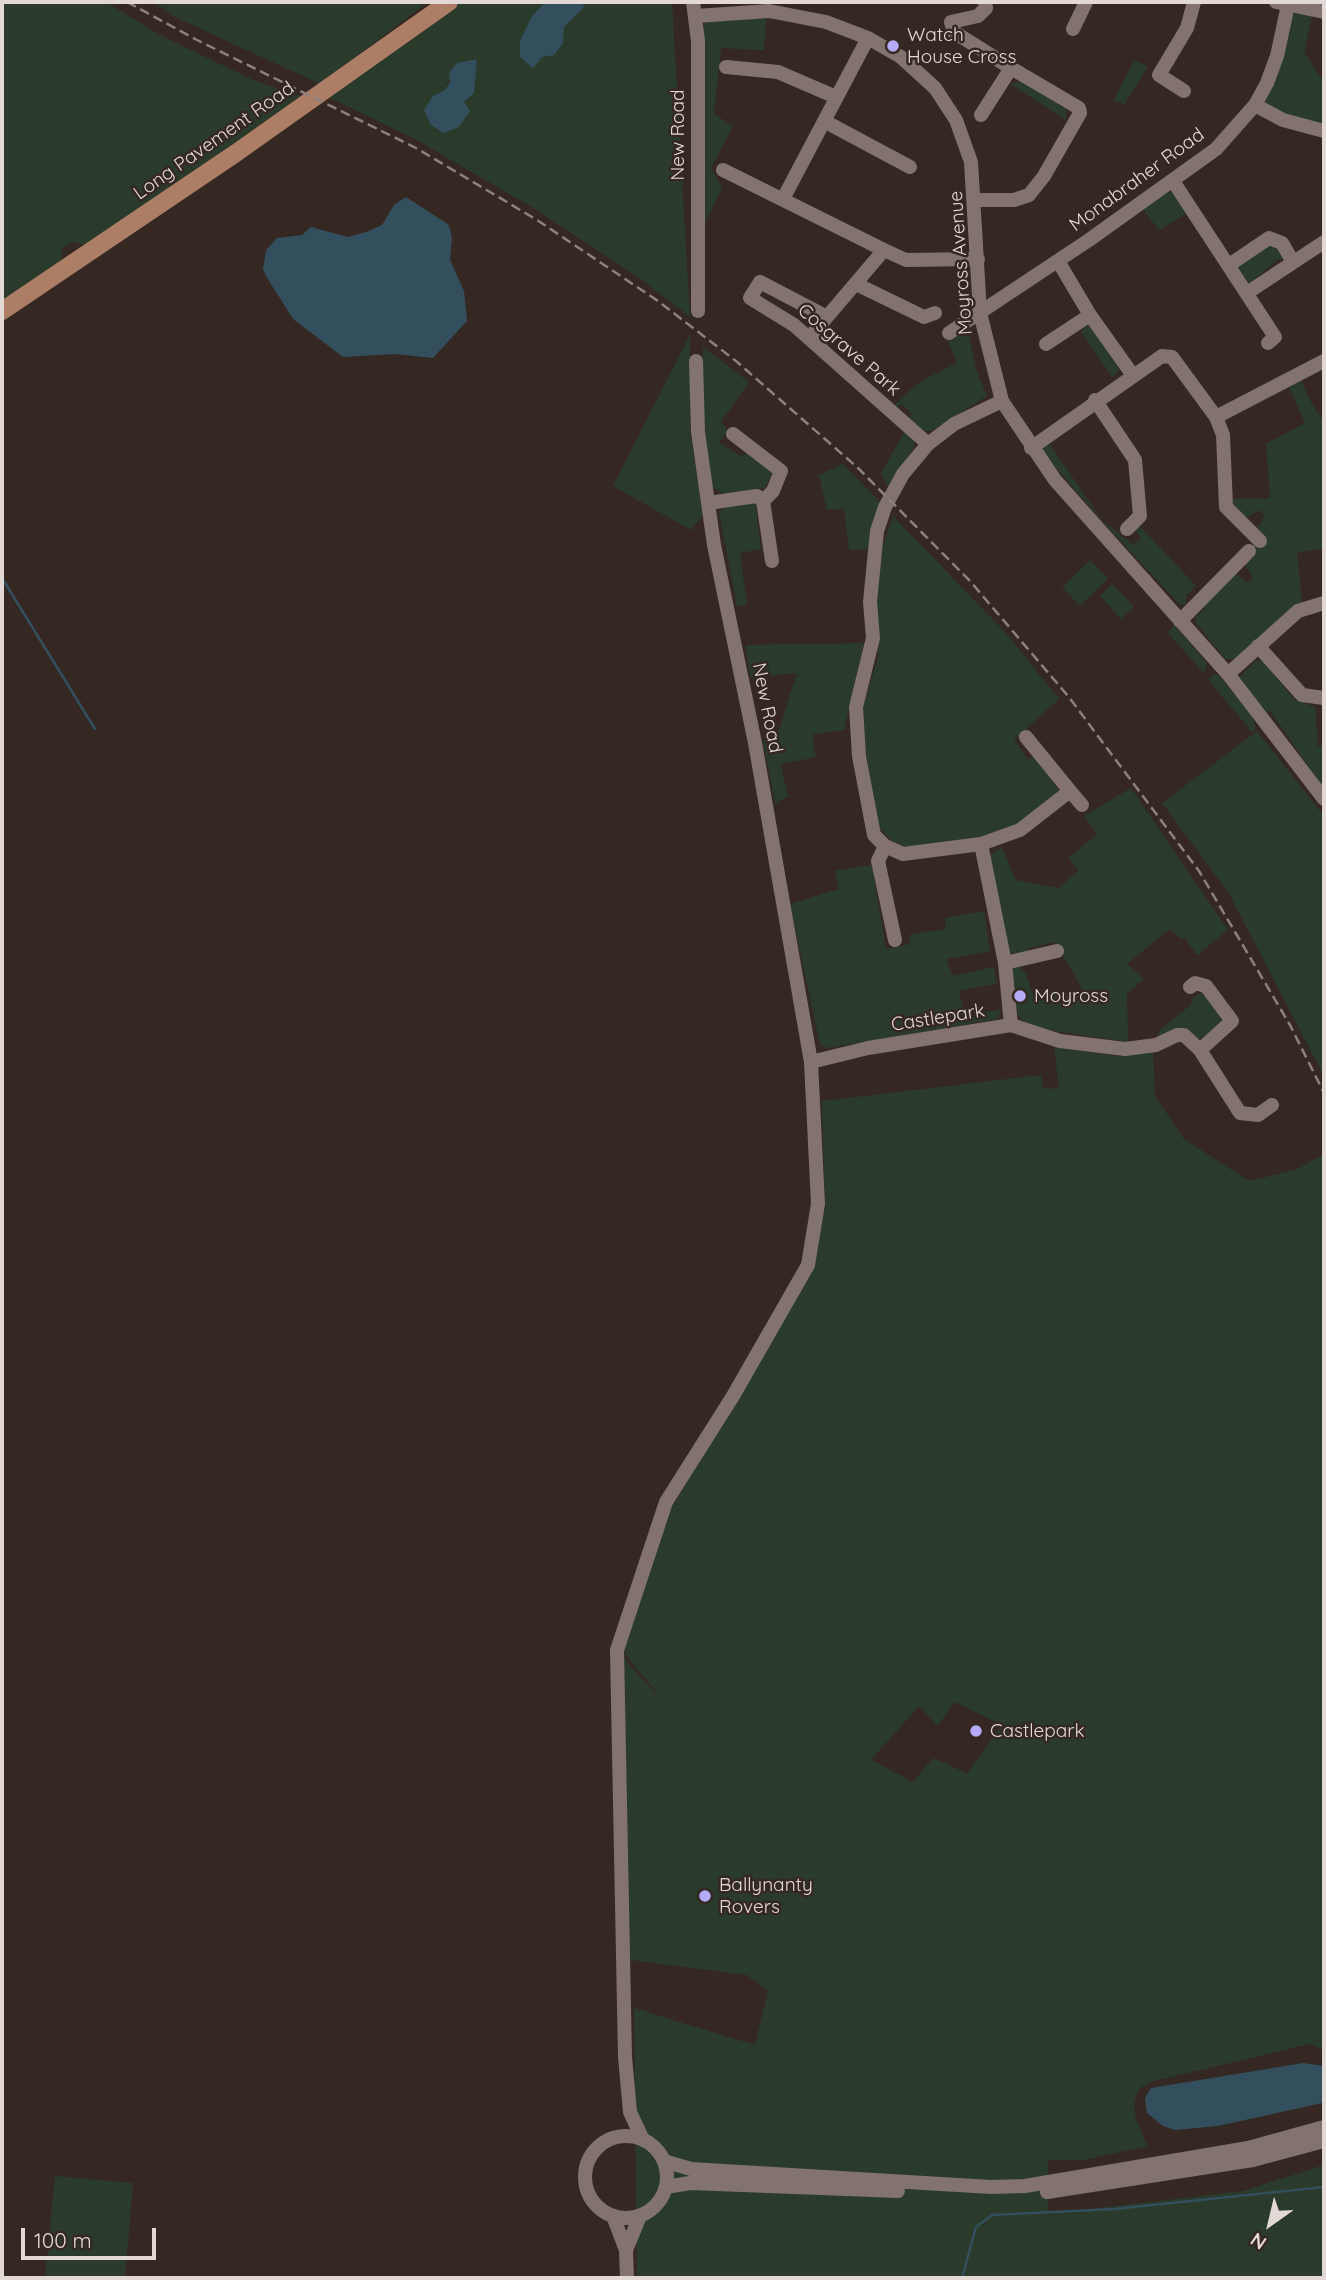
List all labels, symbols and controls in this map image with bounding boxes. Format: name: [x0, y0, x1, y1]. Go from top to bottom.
place label: Watch House Cross: [907, 24, 1016, 68]
marker: Watch House Cross: [885, 38, 901, 54]
street label: Long Pavement Road: [129, 77, 299, 205]
street label: New Road: [667, 89, 689, 181]
street label: Monabraher Road: [1065, 123, 1209, 237]
street label: Moyross Avenue: [945, 190, 977, 336]
street label: Cosgrave Park: [793, 299, 905, 401]
street label: New Road: [747, 661, 787, 755]
place label: Moyross: [1034, 985, 1108, 1007]
marker: Moyross: [1012, 988, 1028, 1004]
street label: Castlepark: [889, 999, 987, 1037]
place label: Castlepark: [990, 1720, 1085, 1742]
marker: Castlepark: [968, 1723, 984, 1739]
place label: Ballynanty Rovers: [719, 1874, 813, 1918]
marker: Ballynanty Rovers: [697, 1888, 713, 1904]
north arrow: [1235, 2189, 1305, 2259]
scale bar: [24, 2214, 159, 2258]
text: 100 m: [34, 2227, 92, 2253]
text: N: [1246, 2228, 1271, 2255]

